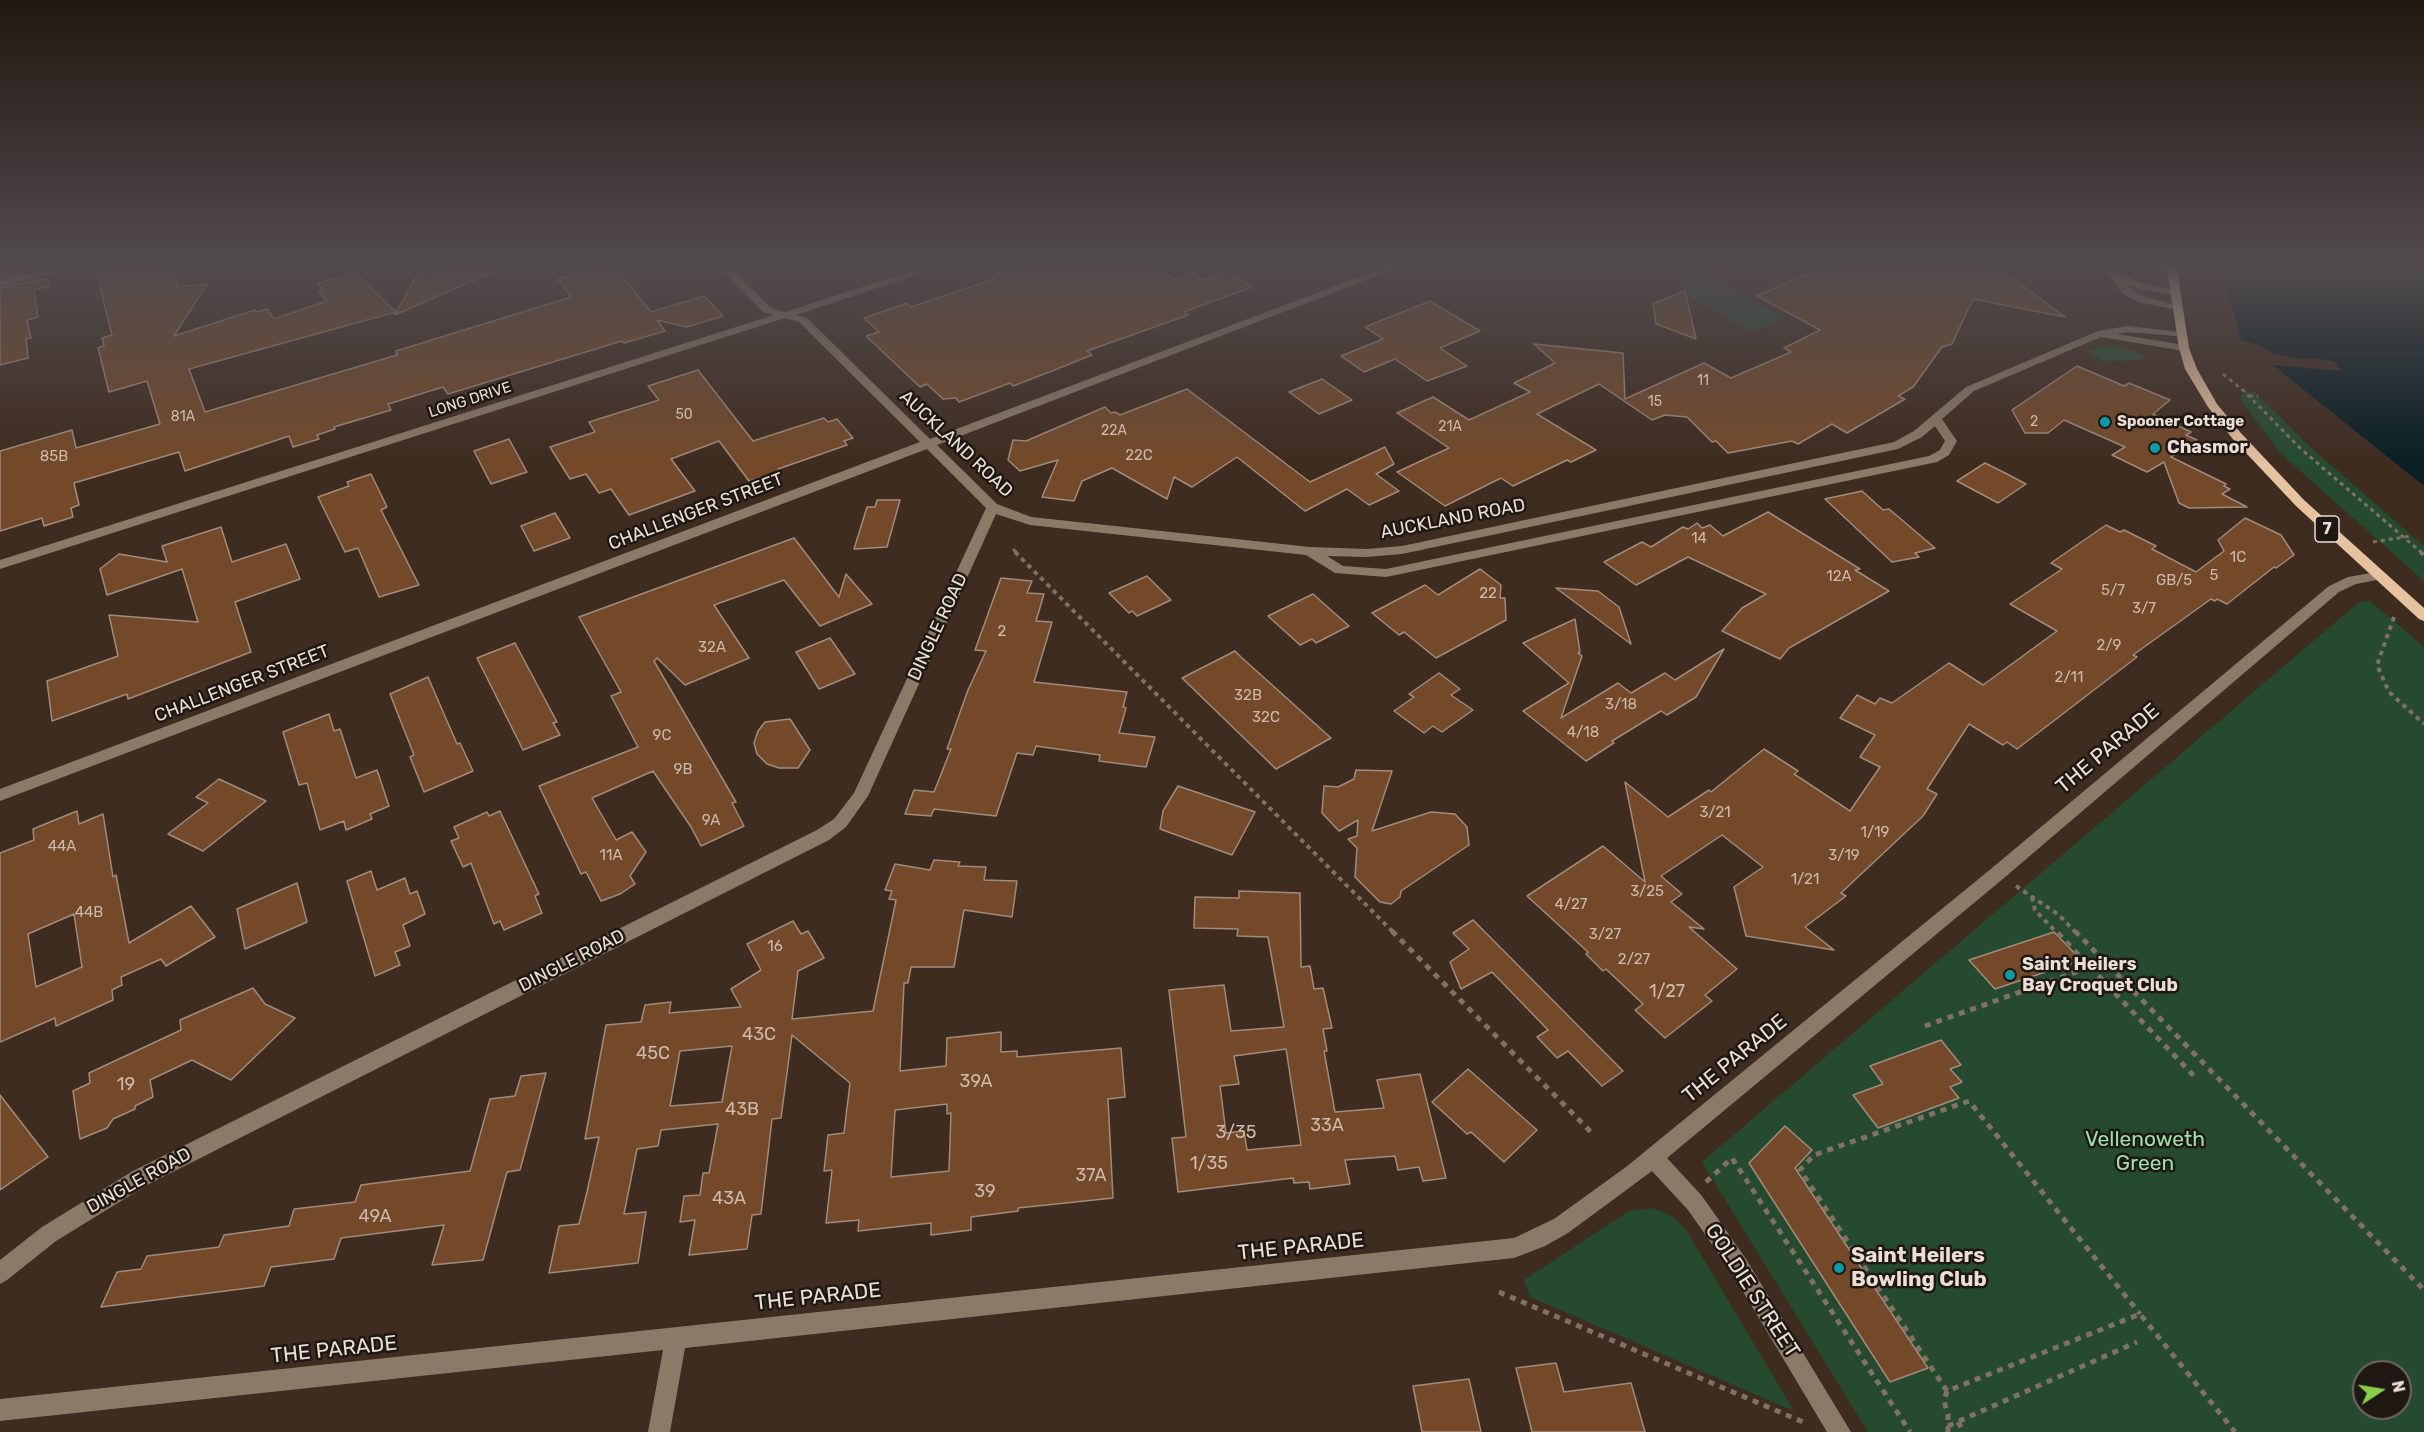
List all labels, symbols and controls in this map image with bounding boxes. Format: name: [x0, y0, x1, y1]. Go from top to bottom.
house number: 11: [1697, 373, 1709, 389]
street label: LONG DRIVE: [426, 378, 514, 422]
street label: AUCKLAND ROAD: [895, 386, 1017, 502]
house number: 15: [1648, 394, 1662, 410]
house number: 50: [675, 407, 693, 423]
house number: 81A: [171, 409, 195, 425]
place label: Spooner Cottage: [2117, 413, 2244, 431]
house number: 2: [2030, 414, 2038, 430]
marker: Spooner Cottage: [2098, 415, 2112, 429]
house number: 21A: [1438, 419, 1462, 435]
house number: 22A: [1101, 423, 1127, 439]
place label: Chasmor: [2167, 437, 2248, 459]
marker: Chasmor: [2148, 441, 2162, 455]
house number: 22C: [1125, 447, 1153, 465]
house number: 85B: [40, 448, 68, 466]
street label: CHALLENGER STREET: [606, 469, 786, 555]
street label: AUCKLAND ROAD: [1379, 494, 1527, 544]
road number: 7: [2315, 516, 2339, 542]
house number: 14: [1691, 530, 1707, 548]
house number: 1C: [2230, 549, 2246, 567]
house number: 5: [2210, 567, 2218, 585]
house number: 12A: [1826, 568, 1852, 586]
street label: DINGLE ROAD: [904, 570, 972, 684]
house number: GB/5: [2156, 572, 2192, 590]
house number: 5/7: [2101, 582, 2125, 600]
house number: 22: [1479, 585, 1497, 603]
house number: 3/7: [2132, 600, 2156, 618]
house number: 2: [998, 623, 1006, 641]
house number: 2/9: [2097, 637, 2121, 655]
house number: 32A: [698, 639, 726, 657]
street label: CHALLENGER STREET: [152, 641, 332, 727]
house number: 2/11: [2055, 669, 2083, 687]
house number: 32B: [1234, 687, 1262, 705]
house number: 3/18: [1605, 696, 1637, 714]
street label: THE PARADE: [2051, 699, 2165, 799]
house number: 32C: [1252, 709, 1280, 727]
house number: 4/18: [1567, 724, 1599, 742]
house number: 9C: [653, 727, 671, 745]
house number: 9B: [674, 761, 692, 779]
house number: 3/21: [1699, 804, 1731, 822]
house number: 9A: [702, 812, 720, 830]
house number: 1/19: [1861, 824, 1889, 842]
house number: 44A: [48, 838, 76, 856]
house number: 11A: [600, 847, 622, 865]
house number: 3/19: [1828, 847, 1860, 865]
house number: 1/21: [1791, 871, 1819, 889]
house number: 3/25: [1630, 883, 1664, 901]
house number: 4/27: [1555, 896, 1587, 914]
house number: 44B: [75, 904, 103, 922]
street label: DINGLE ROAD: [516, 925, 628, 997]
house number: 3/27: [1589, 926, 1621, 944]
house number: 16: [767, 938, 783, 956]
house number: 2/27: [1618, 951, 1650, 969]
place label: Saint Heilers Bay Croquet Club: [2022, 954, 2178, 996]
marker: Saint Heilers Bay Croquet Club: [2003, 968, 2017, 982]
house number: 1/27: [1649, 981, 1685, 1003]
street label: THE PARADE: [1678, 1009, 1792, 1109]
house number: 43C: [742, 1024, 776, 1046]
house number: 45C: [636, 1043, 670, 1065]
house number: 39A: [960, 1071, 992, 1093]
house number: 19: [117, 1074, 135, 1096]
house number: 43B: [725, 1099, 759, 1121]
house number: 33A: [1310, 1115, 1344, 1137]
house number: 3/35: [1216, 1122, 1256, 1144]
park label: Vellenoweth Green: [2085, 1127, 2205, 1177]
street label: DINGLE ROAD: [83, 1144, 195, 1218]
house number: 1/35: [1190, 1153, 1228, 1175]
house number: 37A: [1075, 1165, 1107, 1187]
house number: 39: [974, 1181, 996, 1203]
house number: 43A: [712, 1188, 746, 1210]
house number: 49A: [358, 1206, 392, 1228]
street label: GOLDIE STREET: [1699, 1219, 1805, 1363]
street label: THE PARADE: [1237, 1228, 1365, 1266]
place label: Saint Heilers Bowling Club: [1851, 1243, 1987, 1293]
marker: Saint Heilers Bowling Club: [1832, 1261, 1846, 1275]
street label: THE PARADE: [754, 1278, 882, 1316]
street label: THE PARADE: [270, 1331, 398, 1369]
north arrow: [2352, 1360, 2412, 1420]
text: N: [2388, 1379, 2409, 1394]

